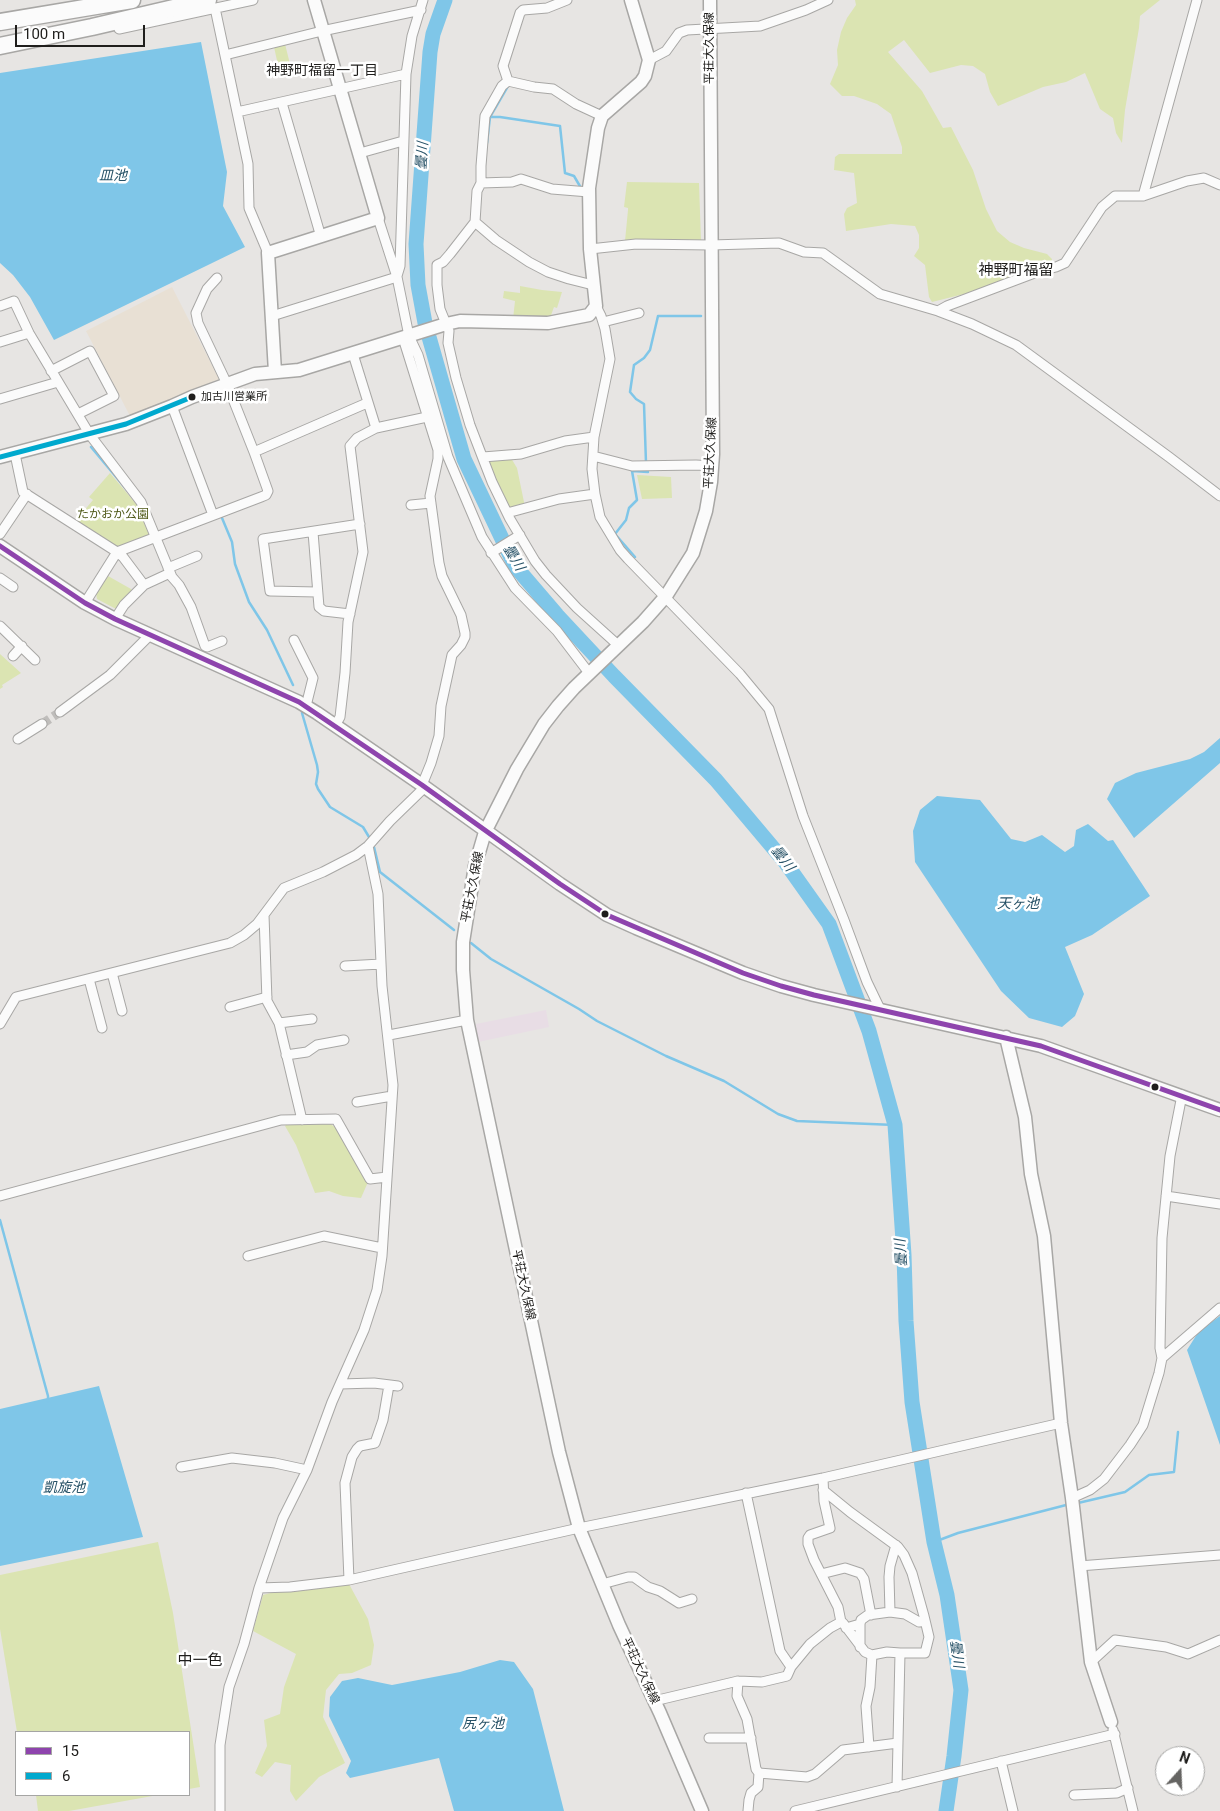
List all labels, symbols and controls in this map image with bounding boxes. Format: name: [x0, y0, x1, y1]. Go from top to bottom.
street label: 平荘大久保線: [703, 12, 717, 84]
scale bar: [18, 15, 148, 47]
text: 100 m: [23, 25, 65, 43]
district label: 神野町福留一丁目: [266, 63, 378, 79]
water label: 曇川: [414, 141, 432, 171]
water label: 皿池: [99, 168, 127, 184]
district label: 神野町福留: [979, 262, 1053, 280]
place label: 加古川営業所: [201, 390, 267, 404]
marker: 加古川営業所: [187, 392, 197, 402]
street label: 平荘大久保線: [702, 417, 720, 489]
park label: たかおか公園: [77, 508, 149, 522]
water label: 曇川: [499, 542, 527, 574]
water label: 曇川: [767, 843, 797, 875]
street label: 平荘大久保線: [459, 850, 487, 924]
water label: 天ヶ池: [997, 896, 1039, 912]
unlabelled marker: [600, 909, 610, 919]
unlabelled marker: [1150, 1082, 1160, 1092]
water label: 曇川: [893, 1238, 911, 1268]
street label: 平荘大久保線: [508, 1248, 538, 1322]
water label: 凱旋池: [43, 1480, 85, 1496]
street label: 平荘大久保線: [618, 1635, 662, 1707]
water label: 曇川: [946, 1639, 966, 1669]
district label: 中一色: [178, 1652, 222, 1670]
water label: 尻ヶ池: [462, 1716, 504, 1732]
legend: [15, 1731, 190, 1796]
text: 15: [62, 1742, 79, 1760]
north arrow: [1155, 1746, 1205, 1796]
text: N: [1177, 1749, 1192, 1767]
text: 6: [62, 1767, 70, 1785]

